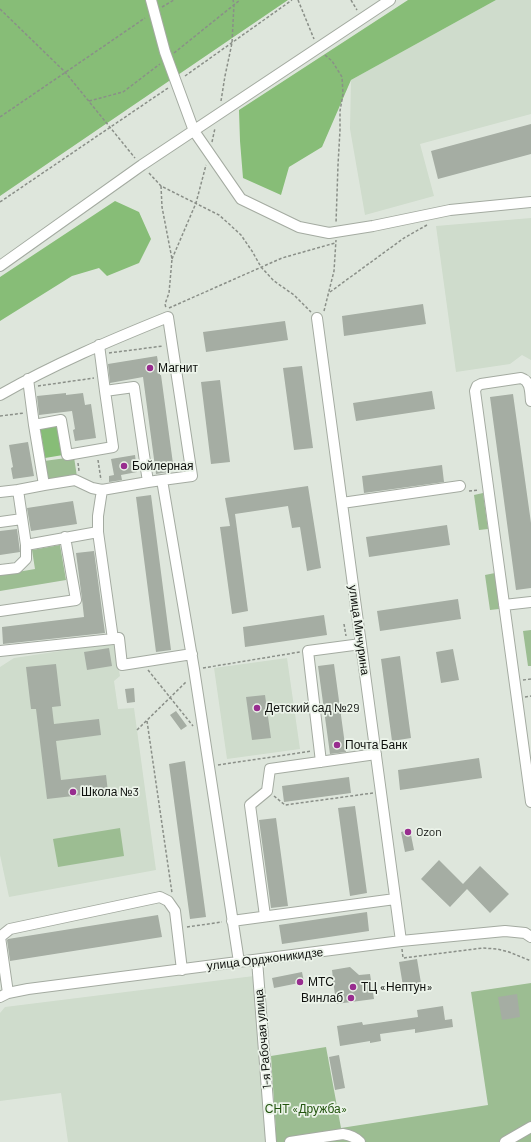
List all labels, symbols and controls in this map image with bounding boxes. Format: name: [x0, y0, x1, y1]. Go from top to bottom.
place label: Магнит: [158, 361, 198, 375]
marker: Магнит: [145, 363, 155, 373]
place label: Бойлерная: [132, 459, 193, 473]
marker: Бойлерная: [119, 461, 129, 471]
street label: улица Мичурина: [346, 584, 372, 676]
place label: Детский сад №29: [265, 701, 359, 715]
marker: Детский сад №29: [252, 703, 262, 713]
place label: Почта Банк: [345, 738, 407, 752]
marker: Почта Банк: [332, 740, 342, 750]
place label: Школа №3: [81, 785, 139, 799]
marker: Школа №3: [68, 787, 78, 797]
place label: Ozon: [416, 825, 442, 839]
marker: Ozon: [403, 827, 413, 837]
street label: улица Орджоникидзе: [206, 945, 324, 973]
place label: МТС: [308, 975, 334, 989]
marker: МТС: [295, 977, 305, 987]
place label: ТЦ «Нептун»: [361, 980, 433, 994]
marker: ТЦ «Нептун»: [348, 982, 358, 992]
street label: 1-я Рабочая улица: [251, 988, 275, 1090]
place label: Винлаб: [301, 991, 343, 1005]
marker: Винлаб: [346, 993, 356, 1003]
park label: СНТ «Дружба»: [265, 1102, 347, 1116]

